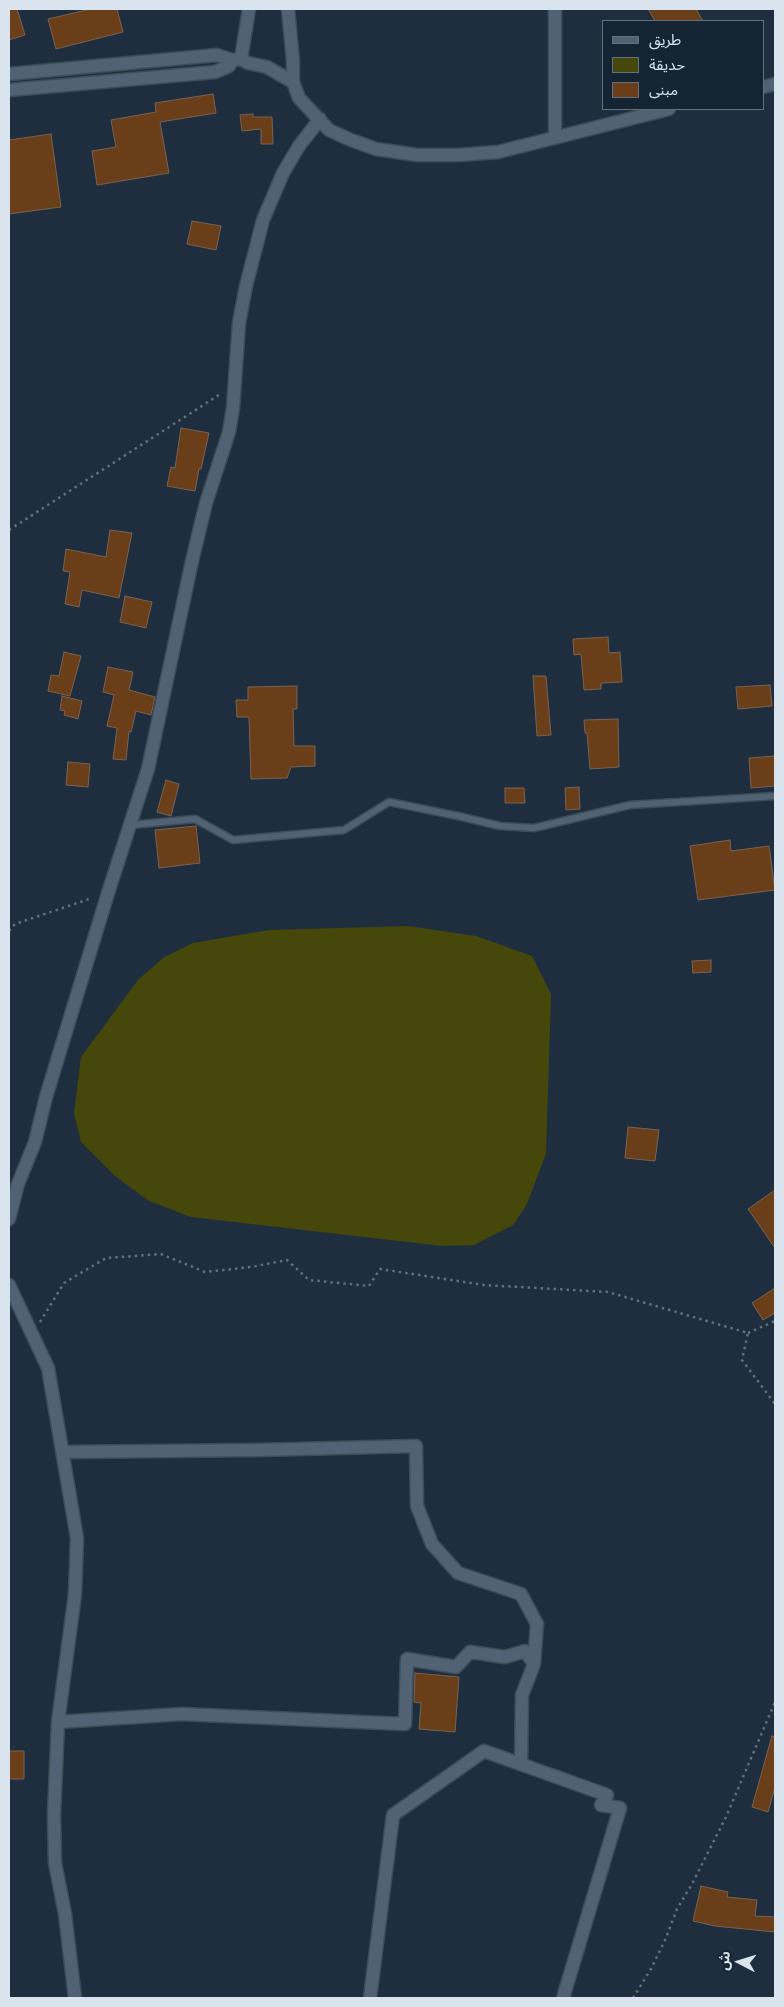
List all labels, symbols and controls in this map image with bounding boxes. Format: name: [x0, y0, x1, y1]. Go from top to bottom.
legend: [602, 20, 764, 110]
text: طريق: [649, 29, 681, 49]
text: حديقة: [649, 54, 685, 74]
text: مبنى: [649, 79, 678, 99]
north arrow: [714, 1937, 764, 1987]
text: ش: [713, 1950, 734, 1971]

